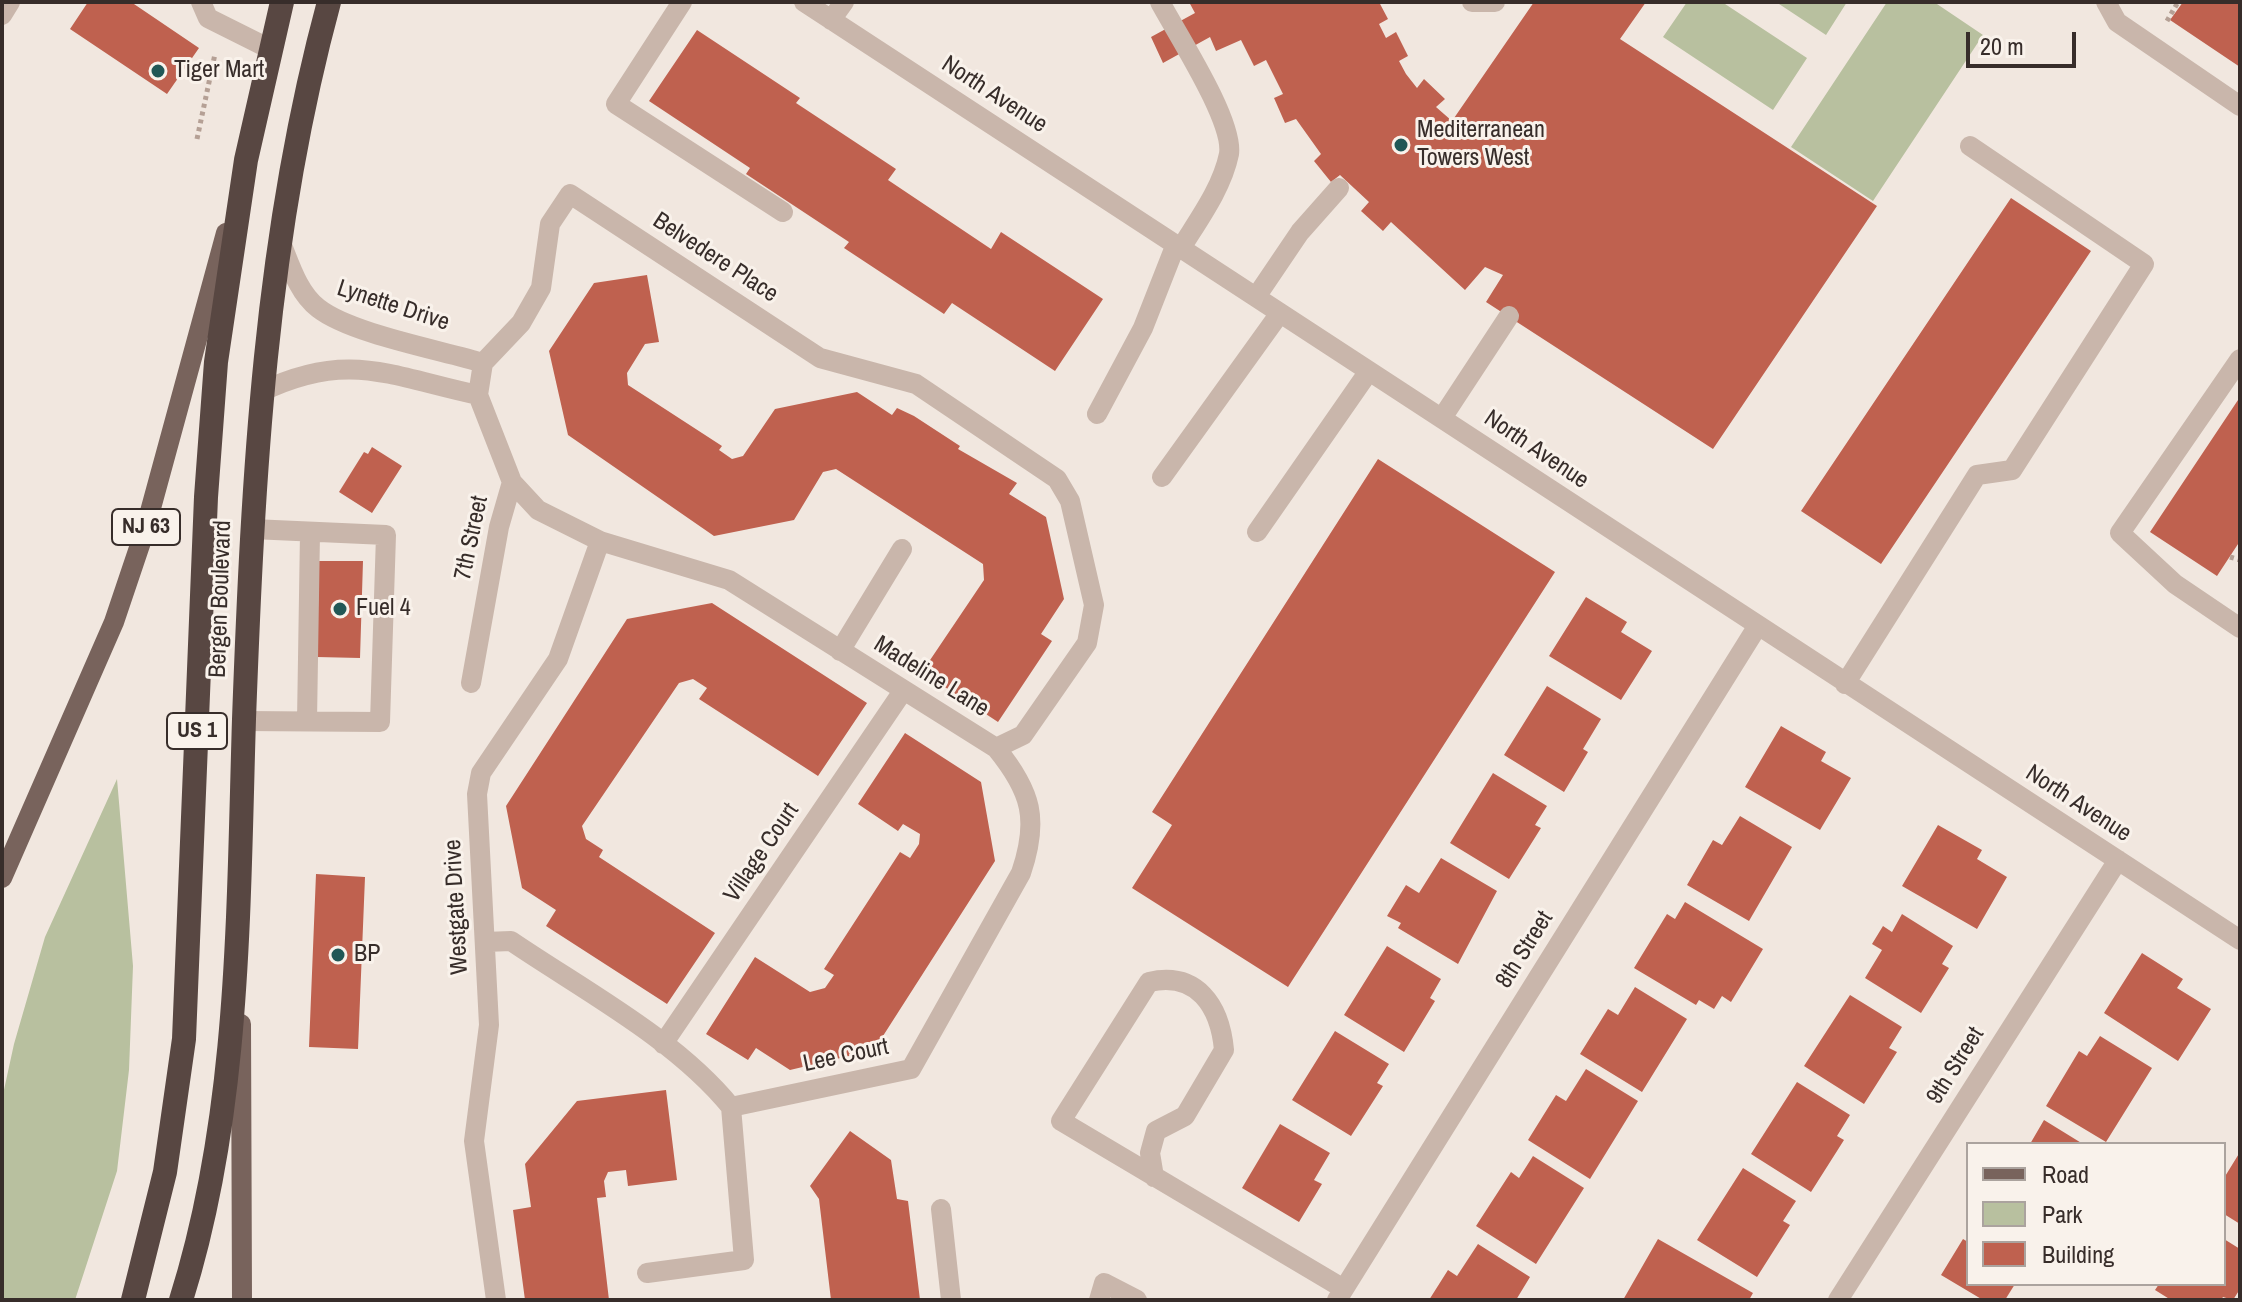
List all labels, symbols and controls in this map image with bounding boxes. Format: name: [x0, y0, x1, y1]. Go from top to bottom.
scale bar: [1970, 16, 2080, 66]
text: 20 m: [1980, 30, 2024, 62]
street label: North Avenue: [936, 50, 1052, 140]
place label: Tiger Mart: [174, 57, 264, 85]
marker: Tiger Mart: [149, 62, 167, 80]
place label: Mediterranean Towers West: [1417, 117, 1545, 173]
marker: Mediterranean Towers West: [1392, 136, 1410, 154]
street label: Belvedere Place: [647, 207, 783, 309]
street label: Lynette Drive: [333, 274, 453, 338]
street label: North Avenue: [1478, 405, 1594, 495]
street label: 7th Street: [449, 493, 495, 583]
road number: NJ 63: [112, 509, 180, 545]
street label: Bergen Boulevard: [204, 520, 238, 678]
place label: Fuel 4: [356, 595, 411, 623]
marker: Fuel 4: [331, 600, 349, 618]
street label: Madeline Lane: [868, 630, 994, 724]
road number: US 1: [167, 713, 227, 749]
street label: North Avenue: [2020, 759, 2136, 849]
street label: Village Court: [718, 798, 806, 908]
street label: Westgate Drive: [439, 839, 475, 975]
street label: 8th Street: [1490, 906, 1560, 994]
place label: BP: [354, 941, 380, 969]
marker: BP: [329, 946, 347, 964]
street label: 9th Street: [1921, 1022, 1991, 1110]
street label: Lee Court: [801, 1033, 891, 1079]
legend: [1966, 1142, 2226, 1286]
text: Road: [2042, 1158, 2089, 1190]
text: Park: [2042, 1198, 2082, 1230]
text: Building: [2042, 1238, 2114, 1270]

